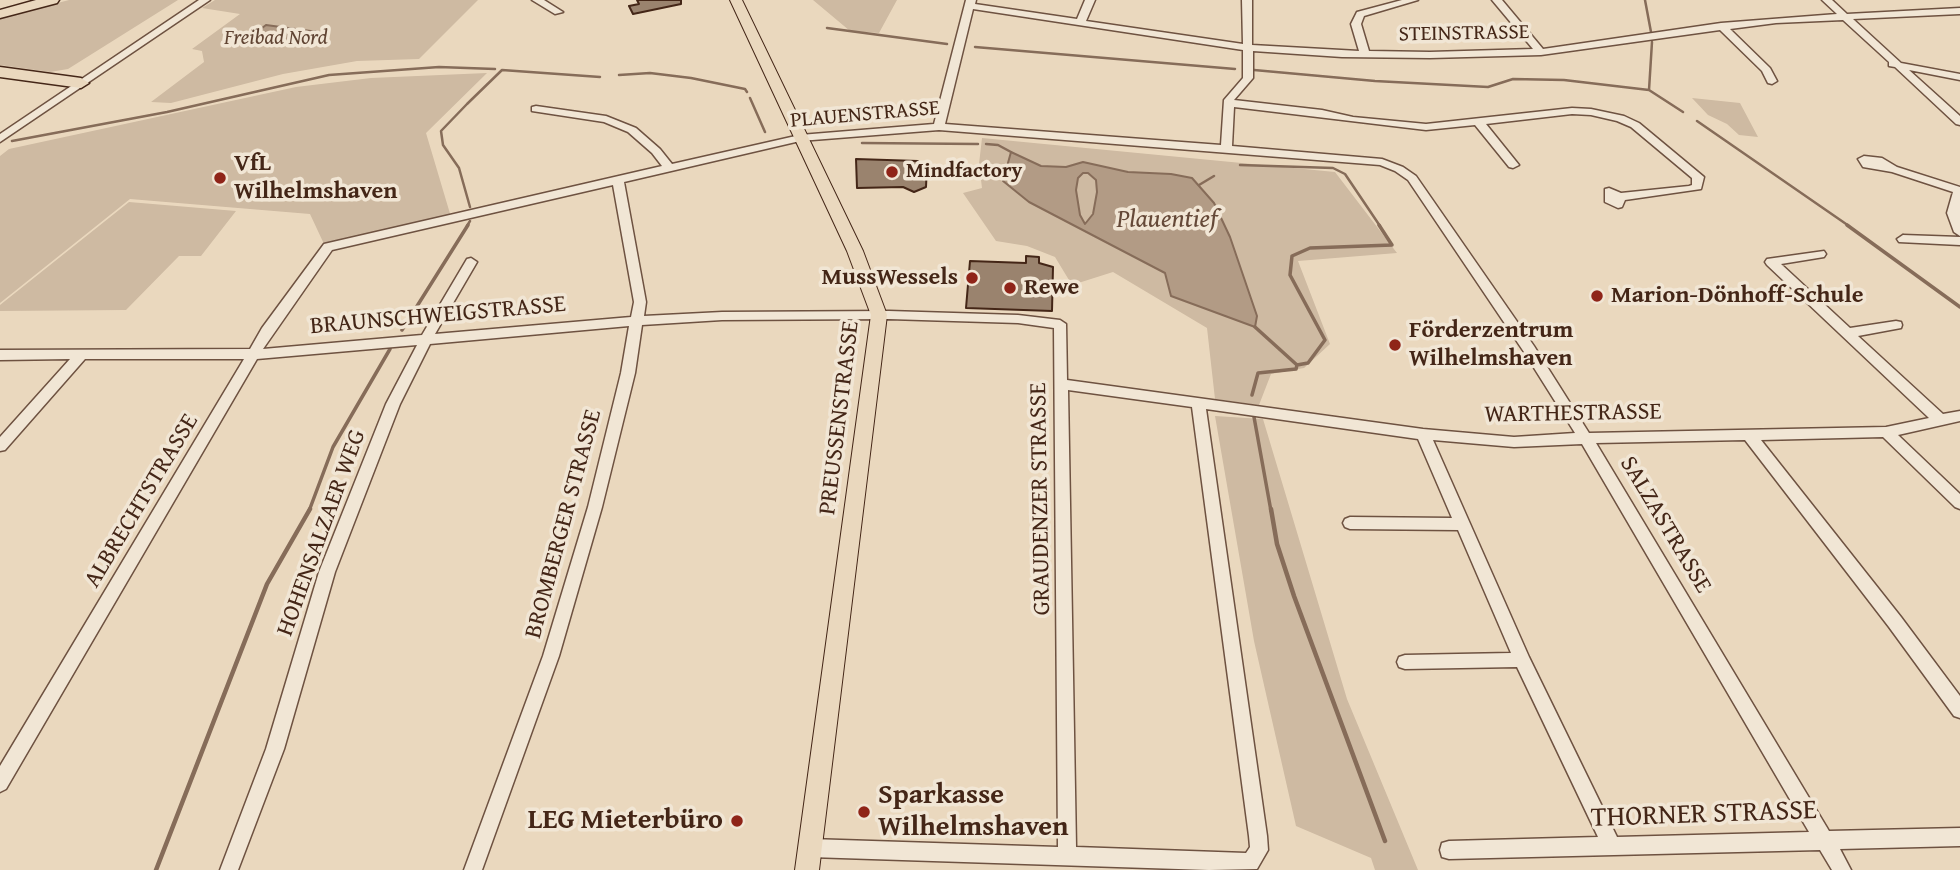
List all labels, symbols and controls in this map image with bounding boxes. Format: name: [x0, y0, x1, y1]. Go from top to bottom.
street label: STEINSTRASSE: [1398, 20, 1530, 48]
park label: Freibad Nord: [224, 26, 328, 52]
street label: PLAUENSTRASSE: [789, 96, 941, 134]
place label: VfL Wilhelmshaven: [234, 150, 397, 206]
place label: Mindfactory: [906, 159, 1022, 185]
marker: Mindfactory: [884, 164, 900, 180]
marker: VfL Wilhelmshaven: [212, 170, 228, 186]
water label: Plauentief: [1117, 204, 1217, 236]
place label: MussWessels: [822, 264, 958, 292]
marker: MussWessels: [964, 270, 980, 286]
place label: Rewe: [1024, 274, 1079, 302]
marker: Rewe: [1002, 280, 1018, 296]
place label: Marion-Dönhoff-Schule: [1611, 282, 1863, 310]
marker: Marion-Dönhoff-Schule: [1589, 288, 1605, 304]
street label: BRAUNSCHWEIGSTRASSE: [309, 290, 567, 342]
place label: Förderzentrum Wilhelmshaven: [1409, 317, 1573, 373]
street label: PREUSSENSTRASSE: [814, 319, 866, 517]
marker: Förderzentrum Wilhelmshaven: [1387, 337, 1403, 353]
street label: GRAUDENZER STRASSE: [1025, 382, 1057, 616]
street label: WARTHESTRASSE: [1484, 398, 1662, 430]
street label: BROMBERGER STRASSE: [520, 406, 608, 642]
street label: ALBRECHTSTRASSE: [79, 409, 205, 593]
street label: HOHENSALZAER WEG: [271, 426, 373, 640]
street label: SALZASTRASSE: [1613, 451, 1717, 599]
place label: Sparkasse Wilhelmshaven: [878, 779, 1069, 845]
street label: THORNER STRASSE: [1590, 794, 1818, 836]
place label: LEG Mieterbüro: [528, 804, 723, 838]
marker: Sparkasse Wilhelmshaven: [856, 804, 872, 820]
marker: LEG Mieterbüro: [729, 813, 745, 829]

